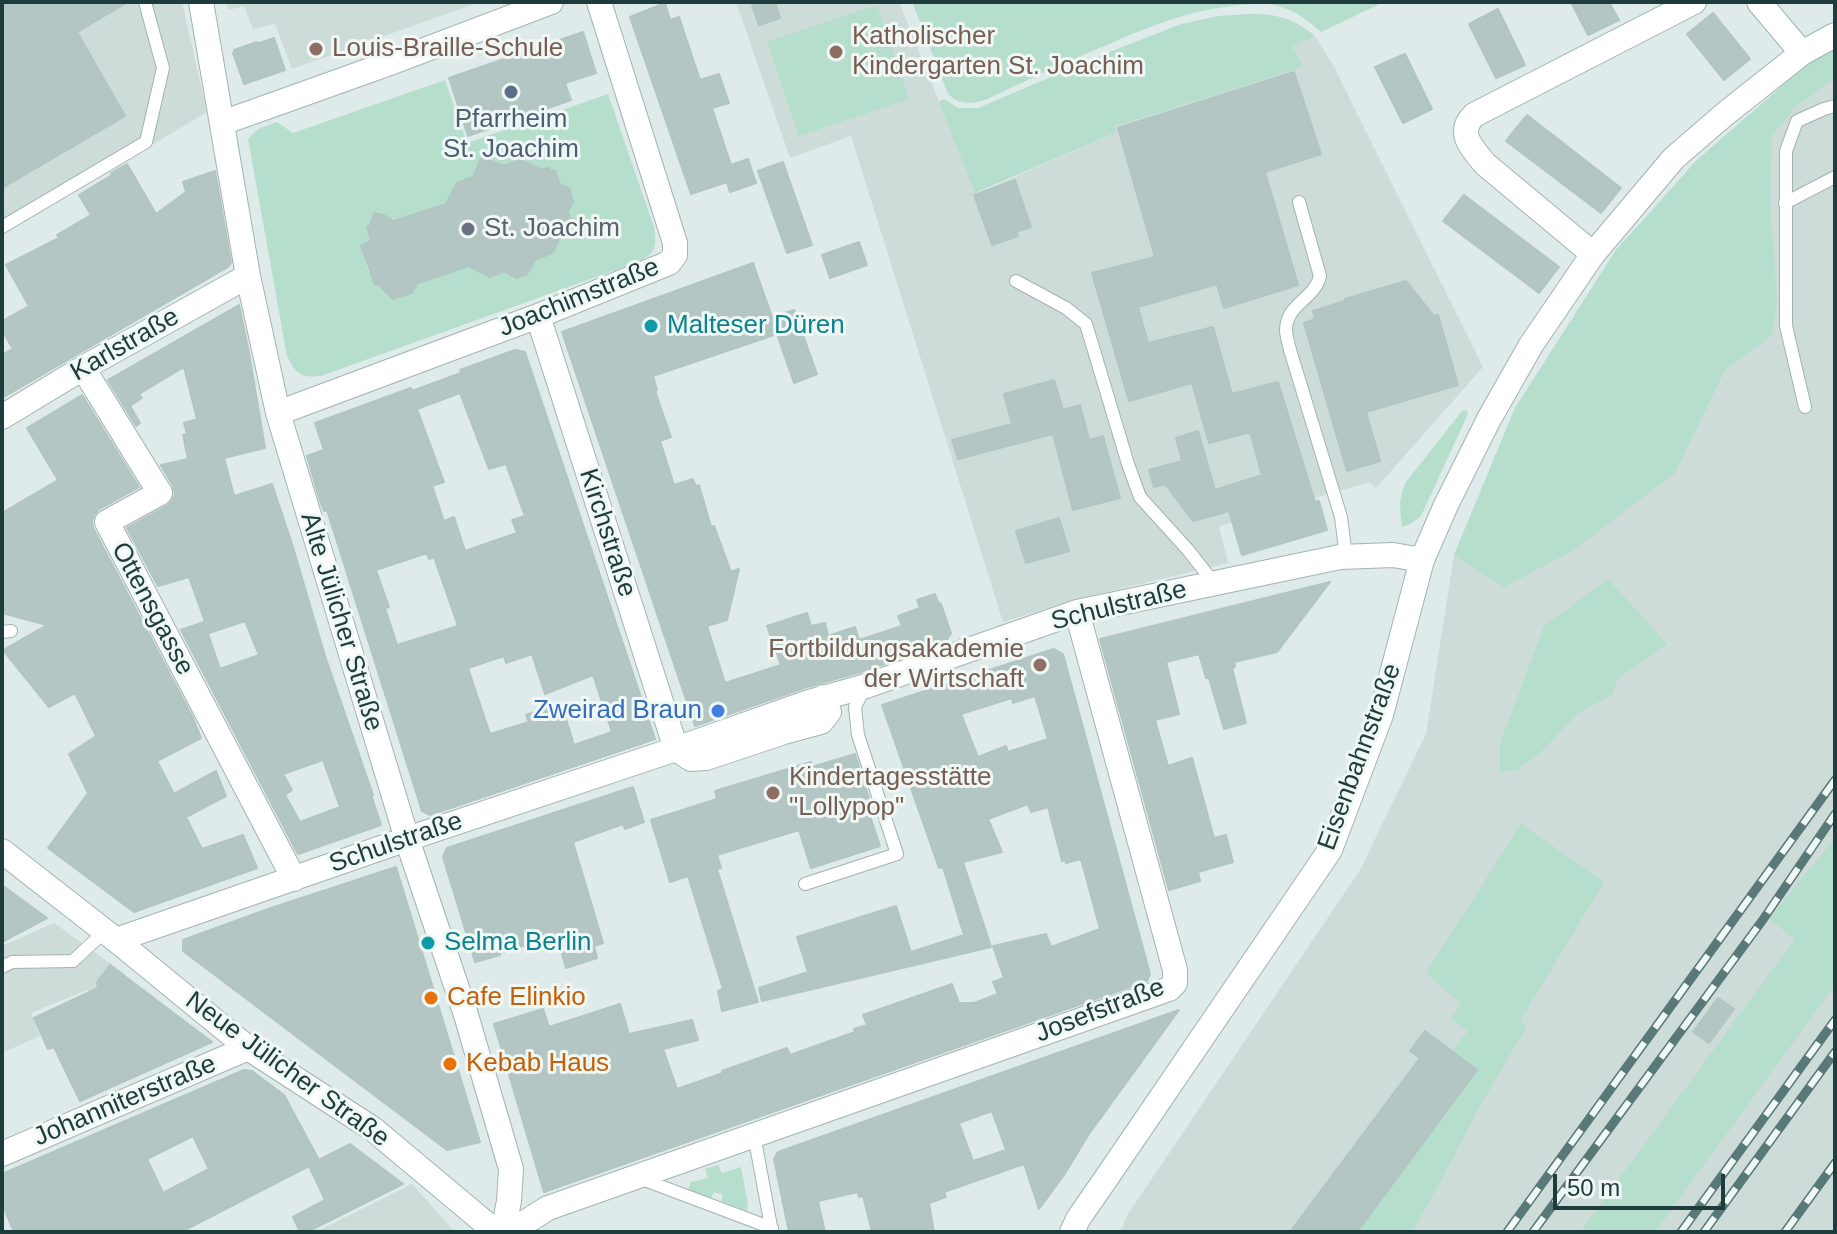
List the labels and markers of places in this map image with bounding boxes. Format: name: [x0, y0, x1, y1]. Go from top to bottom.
place label: Katholischer Kindergarten St. Joachim: [852, 21, 1144, 82]
place label: Louis-Braille-Schule: [332, 33, 563, 65]
marker: Louis-Braille-Schule: [307, 40, 325, 58]
marker: Katholischer Kindergarten St. Joachim: [827, 43, 845, 61]
marker: Pfarrheim St. Joachim: [502, 83, 520, 101]
place label: Pfarrheim St. Joachim: [443, 104, 579, 166]
place label: St. Joachim: [484, 213, 620, 245]
marker: St. Joachim: [459, 220, 477, 238]
place label: Malteser Düren: [667, 310, 845, 342]
marker: Malteser Düren: [642, 317, 660, 335]
place label: Fortbildungsakademie der Wirtschaft: [768, 634, 1024, 696]
marker: Fortbildungsakademie der Wirtschaft: [1031, 656, 1049, 674]
place label: Zweirad Braun: [533, 695, 702, 727]
marker: Zweirad Braun: [709, 702, 727, 720]
place label: Kindertagesstätte "Lollypop": [789, 762, 991, 824]
marker: Kindertagesstätte "Lollypop": [764, 784, 782, 802]
place label: Selma Berlin: [444, 927, 591, 959]
marker: Selma Berlin: [419, 934, 437, 952]
place label: Cafe Elinkio: [447, 982, 586, 1014]
marker: Cafe Elinkio: [422, 989, 440, 1007]
place label: Kebab Haus: [466, 1048, 609, 1080]
marker: Kebab Haus: [441, 1055, 459, 1073]

